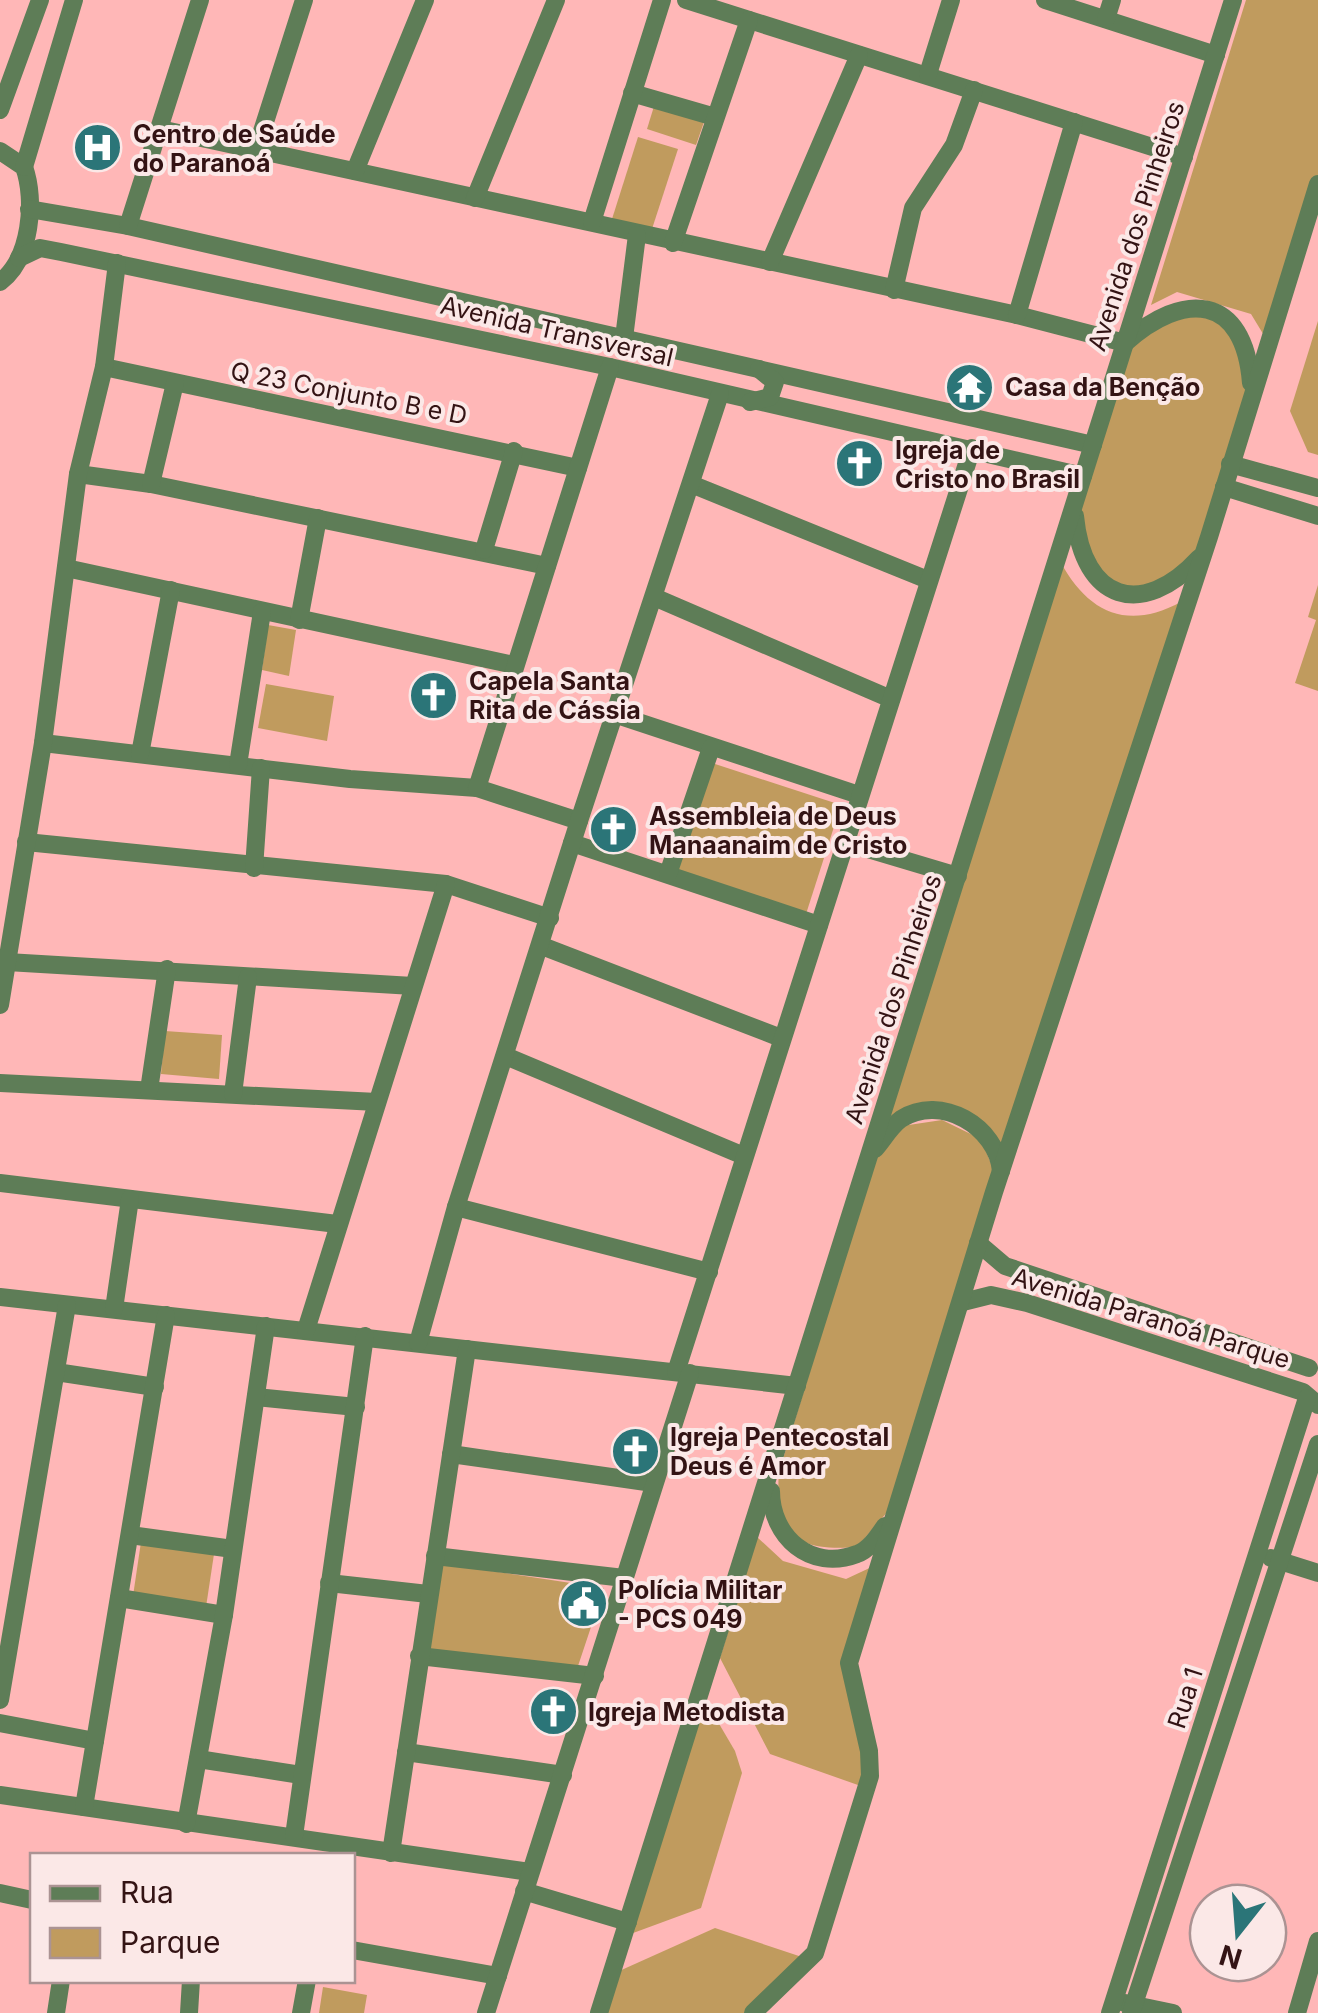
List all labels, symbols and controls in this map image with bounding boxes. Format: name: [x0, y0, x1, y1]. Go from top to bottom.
street label: Avenida dos Pinheiros: [1081, 97, 1191, 355]
place label: Centro de Saúde do Paranoá: [133, 119, 336, 178]
hospital icon: Centro de Saúde do Paranoá: [72, 122, 124, 174]
street label: Avenida Transversal: [438, 290, 676, 372]
street label: Q 23 Conjunto B e D: [228, 355, 470, 431]
temple icon: Casa da Benção: [944, 361, 996, 413]
place label: Casa da Benção: [1005, 372, 1200, 402]
place label: Igreja de Cristo no Brasil: [895, 435, 1080, 494]
church icon: Igreja de Cristo no Brasil: [834, 438, 886, 490]
place label: Capela Santa Rita de Cássia: [469, 666, 641, 725]
church icon: Capela Santa Rita de Cássia: [408, 669, 460, 721]
place label: Assembleia de Deus Manaanaim de Cristo: [649, 801, 907, 860]
church icon: Assembleia de Deus Manaanaim de Cristo: [588, 804, 640, 856]
street label: Avenida dos Pinheiros: [838, 870, 948, 1128]
street label: Avenida Paranoá Parque: [1008, 1261, 1294, 1375]
place label: Igreja Pentecostal Deus é Amor: [670, 1422, 889, 1481]
church icon: Igreja Pentecostal Deus é Amor: [609, 1425, 661, 1477]
place label: Polícia Militar - PCS 049: [618, 1575, 782, 1634]
public building icon: Polícia Militar - PCS 049: [557, 1578, 609, 1630]
street label: Rua 1: [1161, 1664, 1209, 1732]
church icon: Igreja Metodista: [527, 1686, 579, 1738]
place label: Igreja Metodista: [588, 1697, 785, 1727]
legend: [30, 1853, 355, 1983]
text: Rua: [120, 1874, 174, 1910]
north arrow: [1188, 1883, 1288, 1983]
text: Parque: [120, 1924, 220, 1960]
text: N: [1216, 1938, 1246, 1976]

